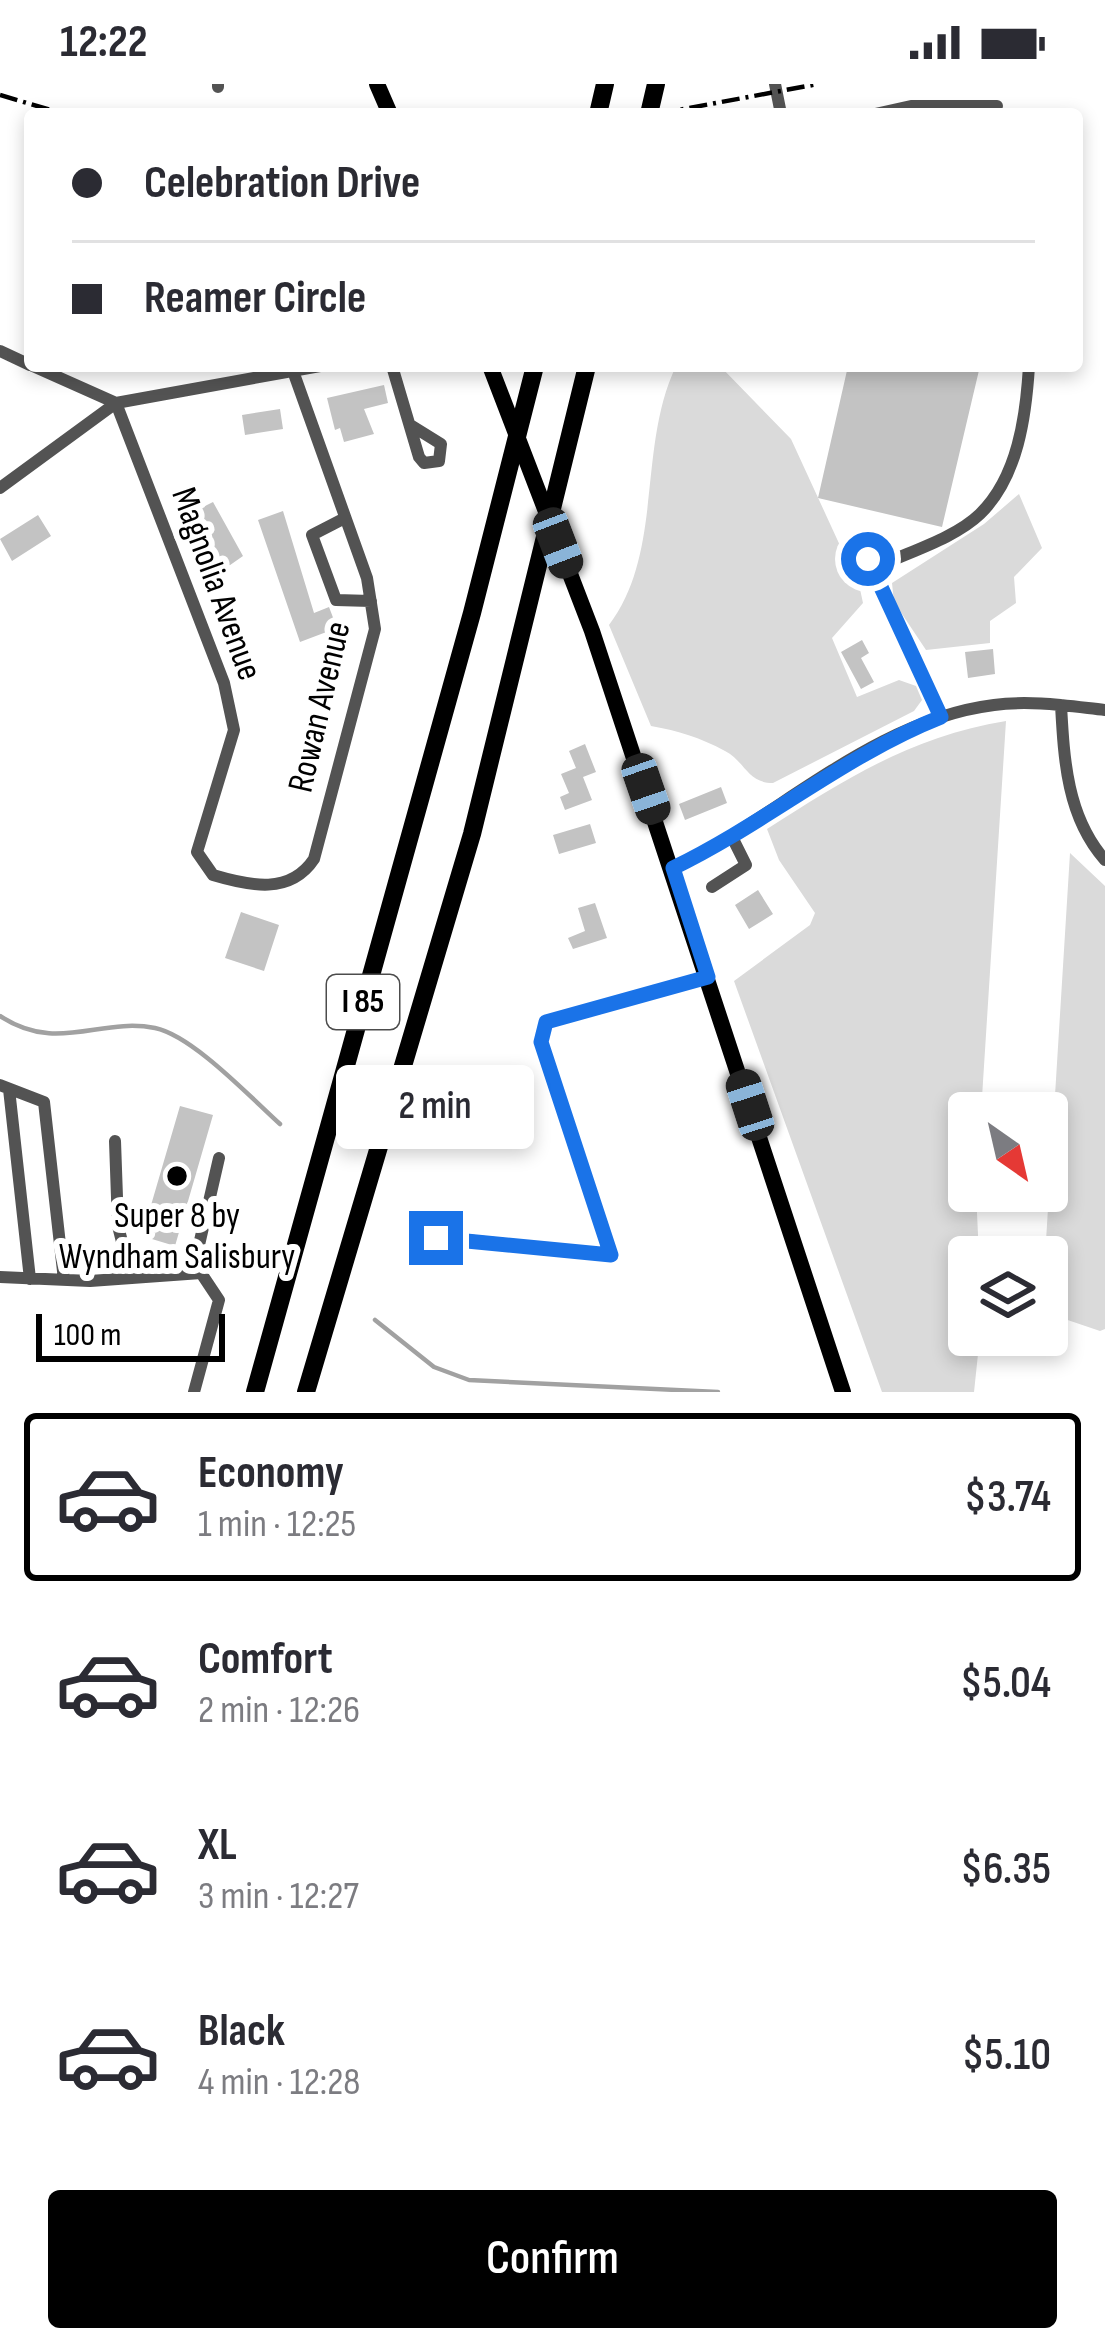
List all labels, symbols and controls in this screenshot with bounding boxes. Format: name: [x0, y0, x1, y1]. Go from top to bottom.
text: 12:22: [60, 15, 147, 70]
text: Celebration Drive: [144, 156, 420, 211]
text: Reamer Circle: [144, 271, 366, 326]
street label: Magnolia Avenue: [161, 482, 271, 686]
car: [528, 503, 588, 583]
route start: [841, 532, 895, 586]
street label: Rowan Avenue: [280, 618, 360, 796]
car: [617, 749, 675, 829]
road number: I 85: [327, 975, 399, 1029]
callout: 2 min: [337, 1064, 535, 1148]
car: [722, 1065, 778, 1145]
text: 2 min: [398, 1083, 472, 1130]
north arrow: [948, 1092, 1068, 1212]
map controls: [948, 1092, 1068, 1356]
marker: Super 8 by Wyndham Salisbury: [164, 1163, 190, 1189]
place label: Super 8 by Wyndham Salisbury: [59, 1195, 295, 1279]
route end: [409, 1211, 463, 1265]
button: layers: [948, 1236, 1068, 1356]
scale bar: [36, 1308, 225, 1361]
text: 100 m: [54, 1315, 121, 1355]
icon: car: [54, 1443, 162, 1551]
text: Economy: [198, 1446, 344, 1501]
text: $3.74: [964, 1470, 1051, 1525]
text: 1 min · 12:25: [198, 1501, 356, 1548]
icon: car: [54, 1629, 162, 1737]
text: Comfort: [198, 1632, 333, 1687]
text: $5.04: [960, 1656, 1051, 1711]
text: 2 min · 12:26: [198, 1687, 360, 1734]
icon: car: [54, 1815, 162, 1923]
text: XL: [198, 1818, 237, 1873]
text: $6.35: [960, 1842, 1051, 1897]
text: 3 min · 12:27: [198, 1873, 359, 1920]
icon: car: [54, 2001, 162, 2109]
text: Black: [198, 2004, 285, 2059]
text: $5.10: [962, 2028, 1051, 2083]
text: 4 min · 12:28: [198, 2059, 360, 2106]
button: Confirm: [48, 2190, 1057, 2328]

